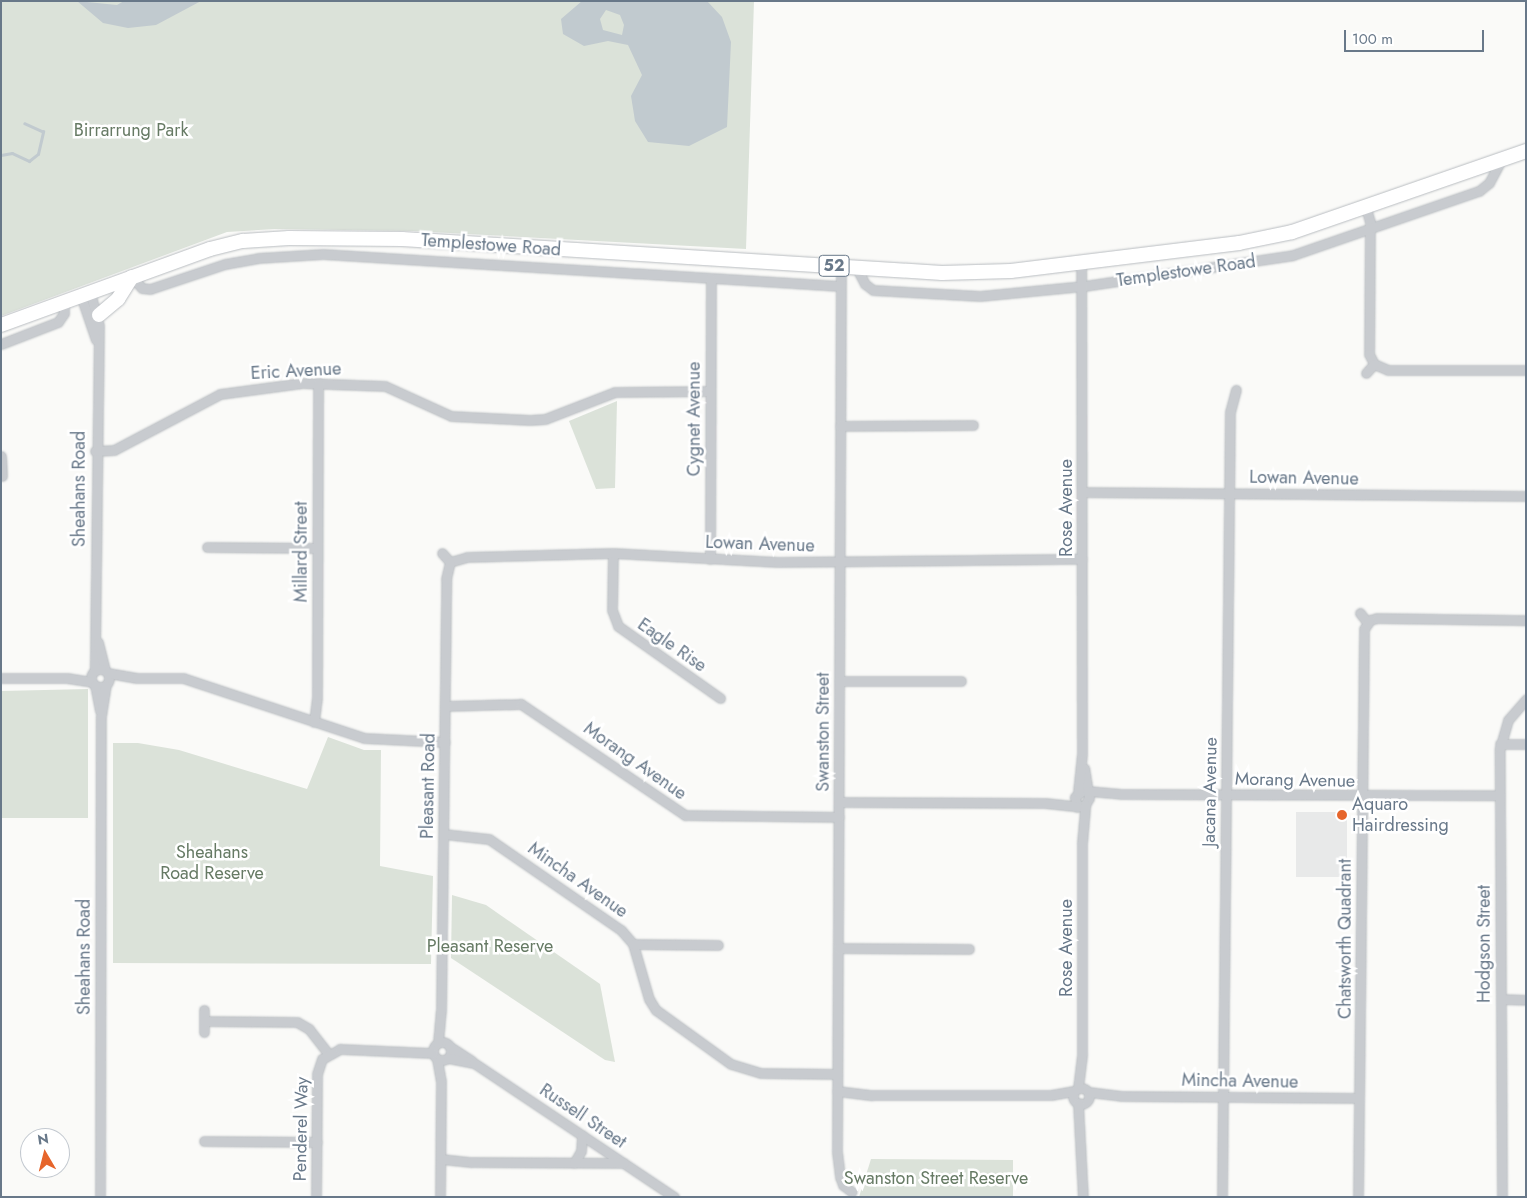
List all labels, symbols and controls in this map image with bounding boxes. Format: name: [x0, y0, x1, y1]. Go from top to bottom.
scale bar: [1347, 20, 1487, 52]
text: 100 m: [1352, 28, 1393, 50]
park label: Birrarrung Park: [74, 119, 188, 141]
street label: Templestowe Road: [420, 229, 562, 261]
street label: Templestowe Road: [1115, 251, 1257, 291]
road number: 52: [818, 252, 850, 280]
street label: Eric Avenue: [250, 358, 342, 384]
street label: Cygnet Avenue: [683, 362, 705, 476]
street label: Sheahans Road: [68, 431, 90, 547]
street label: Rose Avenue: [1055, 459, 1077, 557]
street label: Lowan Avenue: [1249, 466, 1359, 490]
street label: Millard Street: [290, 502, 312, 602]
street label: Lowan Avenue: [705, 531, 815, 557]
street label: Eagle Rise: [633, 614, 711, 676]
street label: Swanston Street: [812, 672, 834, 792]
street label: Morang Avenue: [579, 718, 691, 804]
street label: Pleasant Road: [416, 733, 440, 839]
street label: Jacana Avenue: [1198, 737, 1222, 847]
street label: Morang Avenue: [1235, 768, 1355, 792]
place label: Aquaro Hairdressing: [1352, 794, 1449, 836]
marker: Aquaro Hairdressing: [1336, 809, 1348, 821]
street label: Mincha Avenue: [524, 838, 632, 922]
park label: Sheahans Road Reserve: [160, 842, 264, 884]
street label: Chatsworth Quadrant: [1334, 859, 1356, 1019]
street label: Hodgson Street: [1473, 885, 1495, 1003]
street label: Sheahans Road: [73, 899, 95, 1015]
street label: Rose Avenue: [1055, 899, 1077, 997]
park label: Pleasant Reserve: [427, 935, 553, 957]
street label: Mincha Avenue: [1181, 1069, 1299, 1093]
street label: Penderel Way: [289, 1076, 313, 1182]
street label: Russell Street: [536, 1079, 630, 1153]
north arrow: [20, 1128, 70, 1178]
text: N: [36, 1128, 50, 1150]
park label: Swanston Street Reserve: [844, 1167, 1028, 1189]

